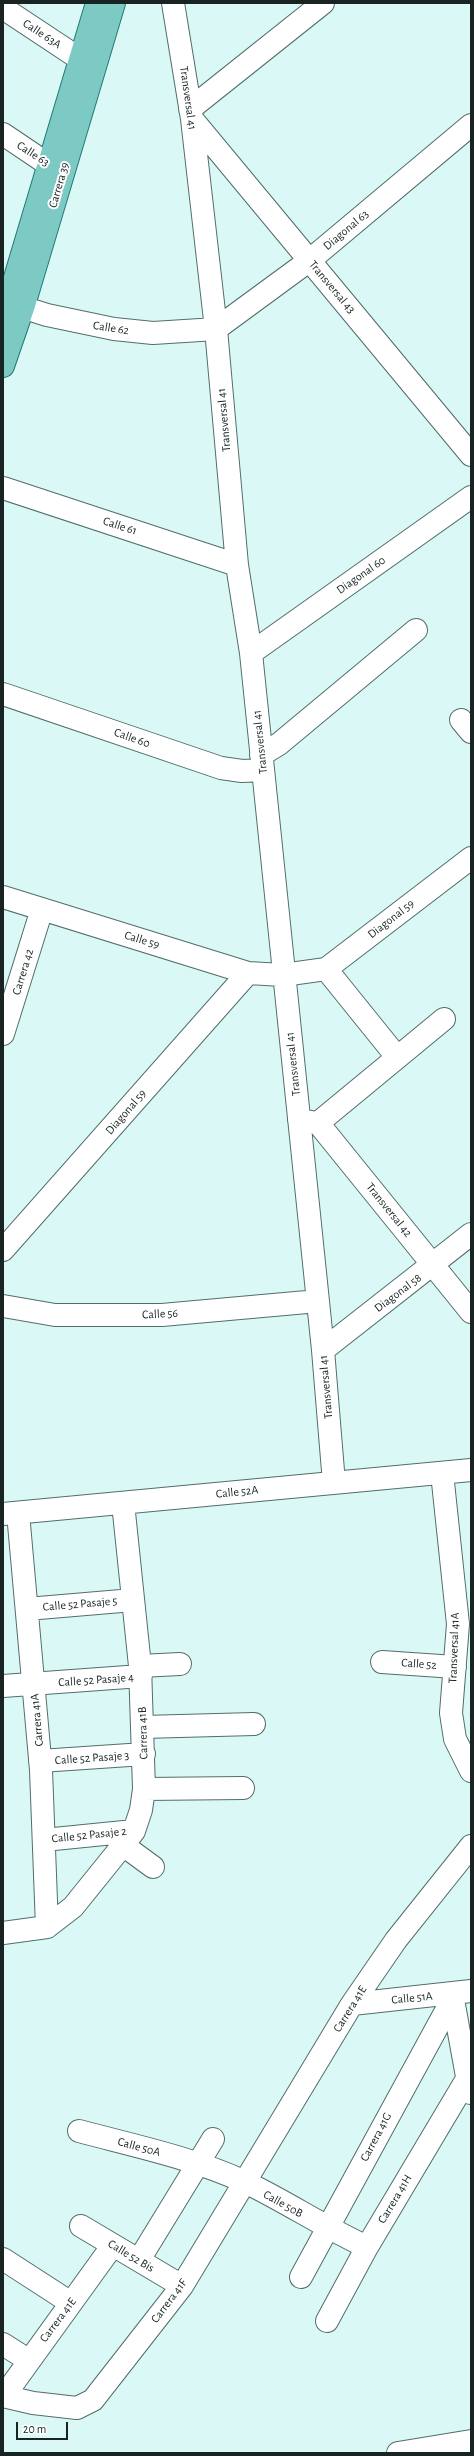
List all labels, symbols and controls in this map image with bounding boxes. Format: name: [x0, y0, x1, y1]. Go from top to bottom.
street label: Calle 63A: [20, 16, 64, 52]
street label: Transversal 41: [176, 65, 200, 131]
street label: Calle 63: [14, 138, 52, 170]
street label: Carrera 39: [46, 161, 72, 209]
street label: Diagonal 63: [320, 207, 372, 253]
street label: Transversal 43: [306, 258, 358, 316]
street label: Calle 62: [92, 318, 130, 338]
street label: Transversal 41: [214, 387, 234, 453]
street label: Calle 61: [101, 514, 139, 538]
street label: Diagonal 60: [334, 553, 388, 597]
street label: Transversal 41: [249, 709, 271, 775]
street label: Calle 60: [112, 725, 152, 751]
street label: Diagonal 59: [365, 896, 417, 942]
street label: Calle 59: [123, 928, 161, 952]
street label: Carrera 42: [9, 947, 37, 997]
street label: Transversal 41: [282, 1031, 304, 1097]
street label: Diagonal 59: [102, 1086, 150, 1138]
street label: Transversal 42: [363, 1180, 415, 1240]
street label: Diagonal 58: [372, 1271, 424, 1315]
street label: Calle 56: [142, 1306, 178, 1322]
street label: Transversal 41: [316, 1354, 336, 1420]
street label: Calle 52A: [215, 1483, 259, 1501]
street label: Calle 52 Pasaje 5: [42, 1594, 118, 1614]
street label: Transversal 41A: [446, 1612, 462, 1684]
street label: Calle 52: [401, 1656, 437, 1672]
street label: Calle 52 Pasaje 4: [58, 1670, 134, 1690]
street label: Carrera 41A: [28, 1693, 46, 1747]
street label: Carrera 41B: [135, 1706, 151, 1760]
street label: Calle 52 Pasaje 3: [54, 1748, 130, 1768]
street label: Calle 52 Pasaje 2: [51, 1824, 127, 1846]
street label: Carrera 41E: [330, 1983, 370, 2035]
street label: Calle 51A: [391, 1989, 433, 2007]
street label: Carrera 41G: [357, 2110, 395, 2164]
street label: Calle 50A: [116, 2134, 162, 2160]
street label: Carrera 41H: [375, 2172, 415, 2226]
street label: Calle 50B: [261, 2187, 305, 2221]
street label: Calle 52 Bis: [105, 2237, 157, 2275]
street label: Carrera 41F: [148, 2276, 190, 2326]
street label: Carrera 41E: [37, 2295, 79, 2345]
scale bar: [18, 2414, 70, 2440]
text: 20 m: [23, 2423, 46, 2435]

